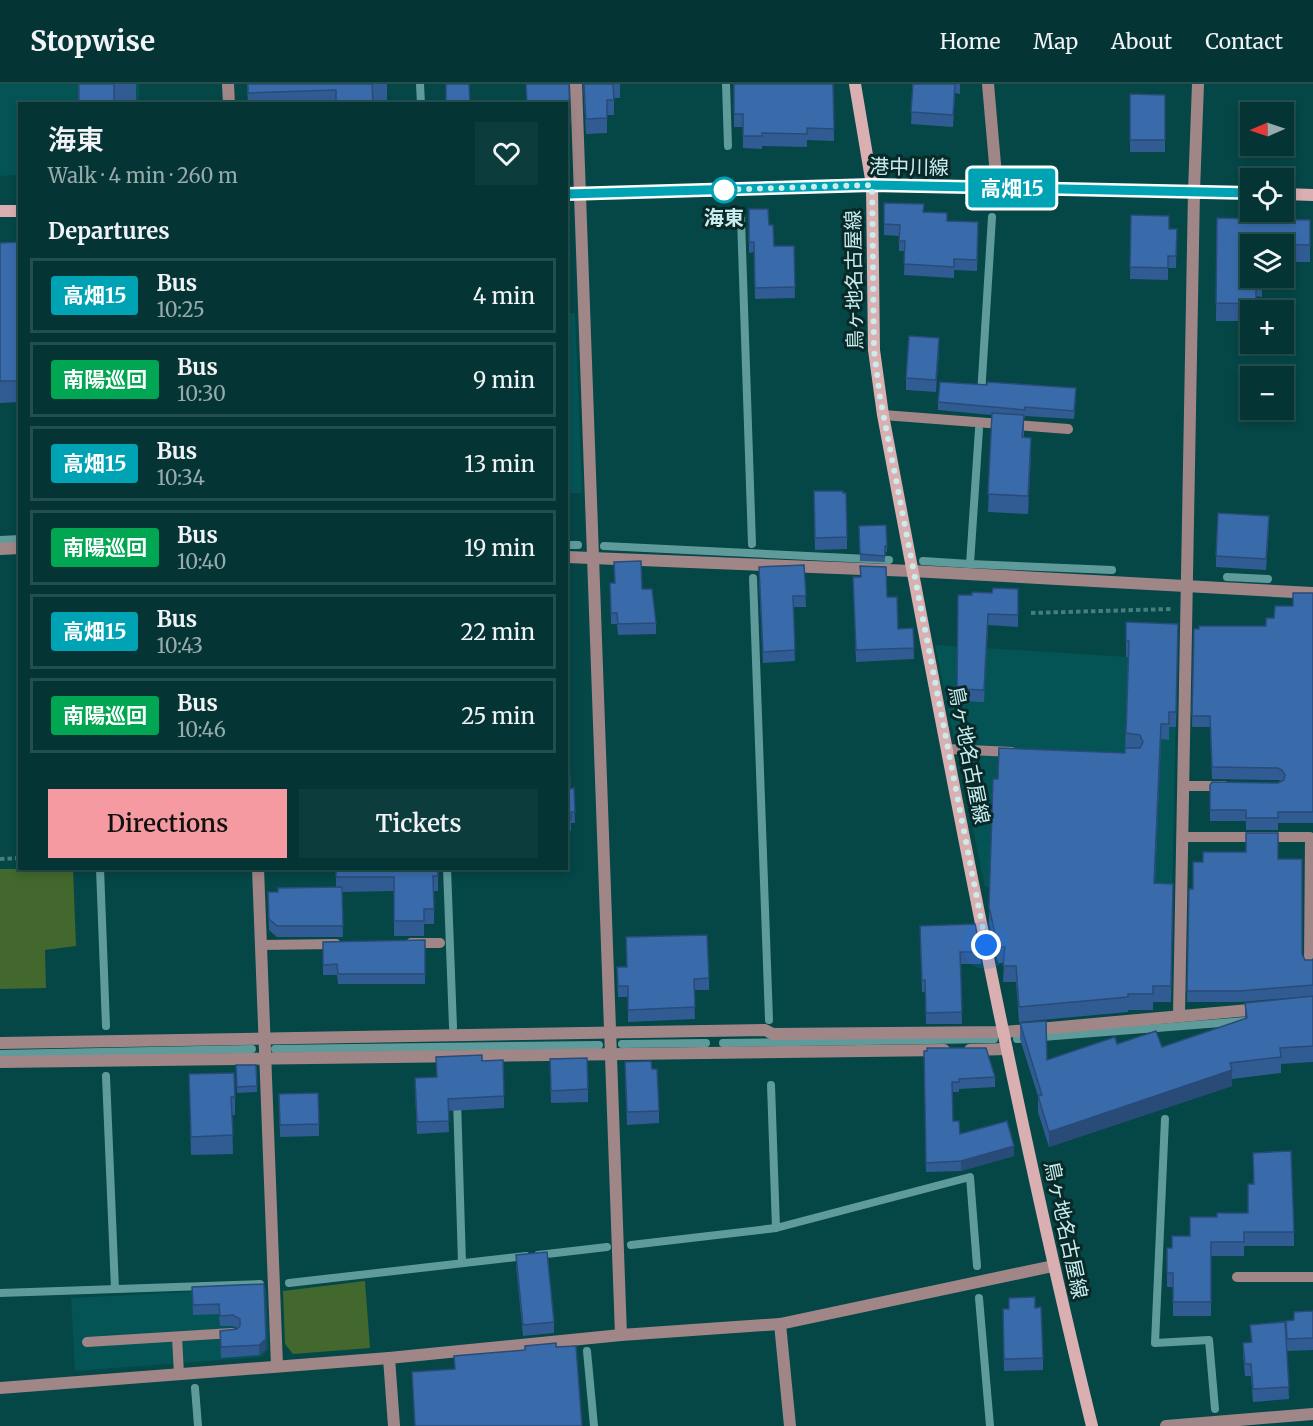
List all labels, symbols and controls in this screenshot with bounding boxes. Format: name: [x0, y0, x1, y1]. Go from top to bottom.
text: Stopwise: [30, 23, 155, 59]
text: Home: [940, 28, 1000, 55]
text: Map: [1033, 28, 1078, 55]
text: About: [1111, 28, 1172, 55]
text: Contact: [1205, 28, 1283, 55]
north arrow: [1240, 102, 1294, 156]
map controls: [1240, 102, 1294, 420]
text: 海東: [48, 122, 104, 158]
button: heart: [475, 122, 538, 185]
street label: 港中川線: [869, 153, 949, 180]
text: Walk · 4 min · 260 m: [48, 163, 238, 188]
line badge: 高畑15: [970, 168, 1054, 208]
button: locate: [1240, 168, 1294, 222]
text: 高畑15: [980, 175, 1044, 202]
marker: 海東: [711, 177, 737, 203]
place label: 海東: [704, 205, 744, 230]
street label: 鳥ヶ地名古屋線: [840, 210, 867, 350]
text: Departures: [48, 217, 170, 245]
button: layers: [1240, 234, 1294, 288]
text: Bus: [156, 269, 197, 297]
text: 高畑15: [63, 282, 126, 309]
text: 4 min: [473, 282, 535, 310]
text: 10:25: [156, 297, 205, 322]
button: +: [1240, 300, 1294, 354]
text: Bus: [177, 353, 218, 381]
text: 南陽巡回: [63, 366, 147, 393]
text: 9 min: [473, 366, 535, 394]
button: −: [1240, 366, 1294, 420]
text: 10:30: [177, 381, 226, 406]
text: Bus: [156, 437, 197, 465]
text: 高畑15: [63, 450, 126, 477]
text: 13 min: [464, 450, 535, 478]
text: 10:34: [156, 465, 205, 490]
text: Bus: [177, 521, 218, 549]
text: 南陽巡回: [63, 534, 147, 561]
text: 19 min: [464, 534, 535, 562]
text: 10:40: [177, 549, 227, 574]
text: Bus: [156, 605, 197, 633]
text: 高畑15: [63, 618, 126, 645]
text: 22 min: [461, 618, 535, 646]
text: 10:43: [156, 633, 203, 658]
street label: 鳥ヶ地名古屋線: [944, 684, 995, 826]
text: Bus: [177, 689, 218, 717]
text: 南陽巡回: [63, 702, 147, 729]
text: 25 min: [461, 702, 535, 730]
text: 10:46: [177, 717, 226, 742]
button: Directions: [48, 789, 287, 858]
button: Tickets: [299, 789, 538, 858]
your location: [971, 930, 1001, 960]
street label: 鳥ヶ地名古屋線: [1040, 1159, 1093, 1301]

